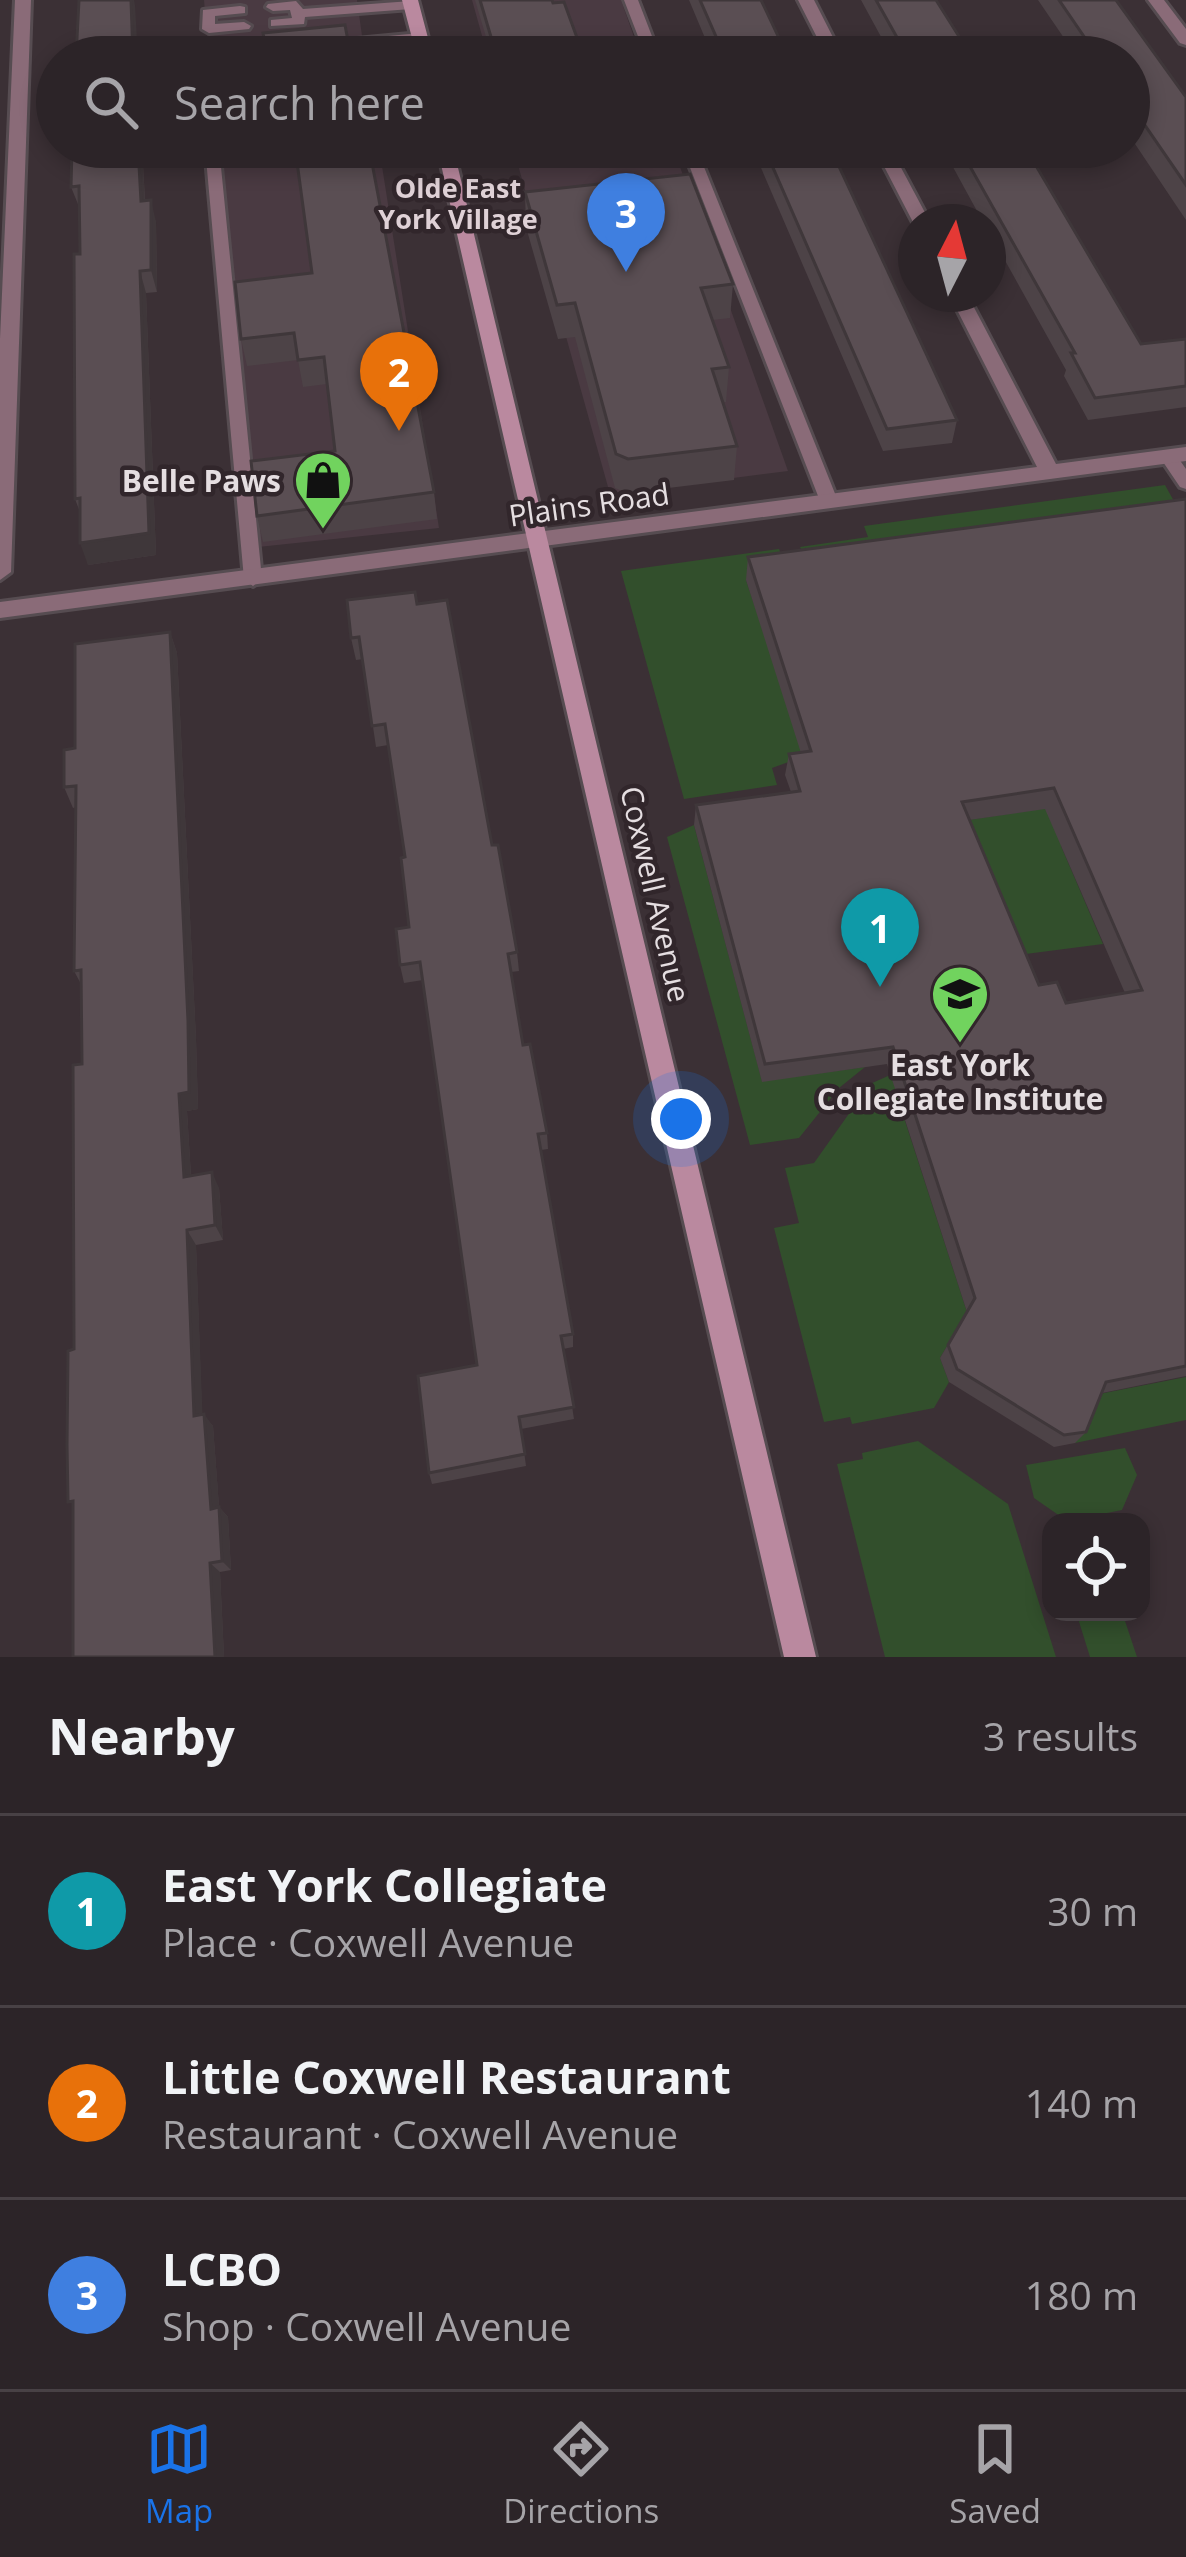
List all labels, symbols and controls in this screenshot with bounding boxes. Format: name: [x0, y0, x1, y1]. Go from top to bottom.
search box: [36, 36, 1150, 168]
icon: search: [78, 69, 144, 135]
text: Search here: [174, 72, 425, 133]
district label: Olde East York Village: [378, 169, 538, 237]
pin: 3: [587, 173, 665, 272]
north arrow: [898, 204, 1006, 312]
pin: 2: [360, 332, 438, 431]
shop icon: Belle Paws: [292, 449, 354, 531]
place label: Belle Paws: [122, 460, 281, 501]
street label: Plains Road: [506, 472, 672, 536]
street label: Coxwell Avenue: [611, 782, 701, 1006]
pin: 1: [841, 888, 919, 987]
school or university icon: East York Collegiate Institute: [929, 963, 991, 1045]
place label: East York Collegiate Institute: [817, 1044, 1103, 1119]
your location: [651, 1089, 711, 1149]
map controls: [1042, 1513, 1150, 1621]
button: locate: [1042, 1513, 1150, 1621]
text: Nearby: [48, 1700, 235, 1770]
text: 3 results: [983, 1709, 1138, 1762]
text: East York Collegiate: [162, 1854, 607, 1915]
text: 1: [76, 1884, 98, 1937]
text: 30 m: [1047, 1884, 1138, 1937]
text: Place · Coxwell Avenue: [162, 1915, 574, 1968]
text: Little Coxwell Restaurant: [162, 2046, 731, 2107]
text: 2: [76, 2076, 98, 2129]
text: 140 m: [1025, 2076, 1138, 2129]
text: Restaurant · Coxwell Avenue: [162, 2107, 678, 2160]
text: LCBO: [162, 2238, 282, 2299]
text: 3: [76, 2268, 98, 2321]
text: 180 m: [1025, 2268, 1138, 2321]
text: Shop · Coxwell Avenue: [162, 2299, 571, 2352]
tab: Map: [145, 2416, 213, 2533]
tab: Directions: [503, 2416, 659, 2533]
tab: Saved: [949, 2416, 1041, 2533]

